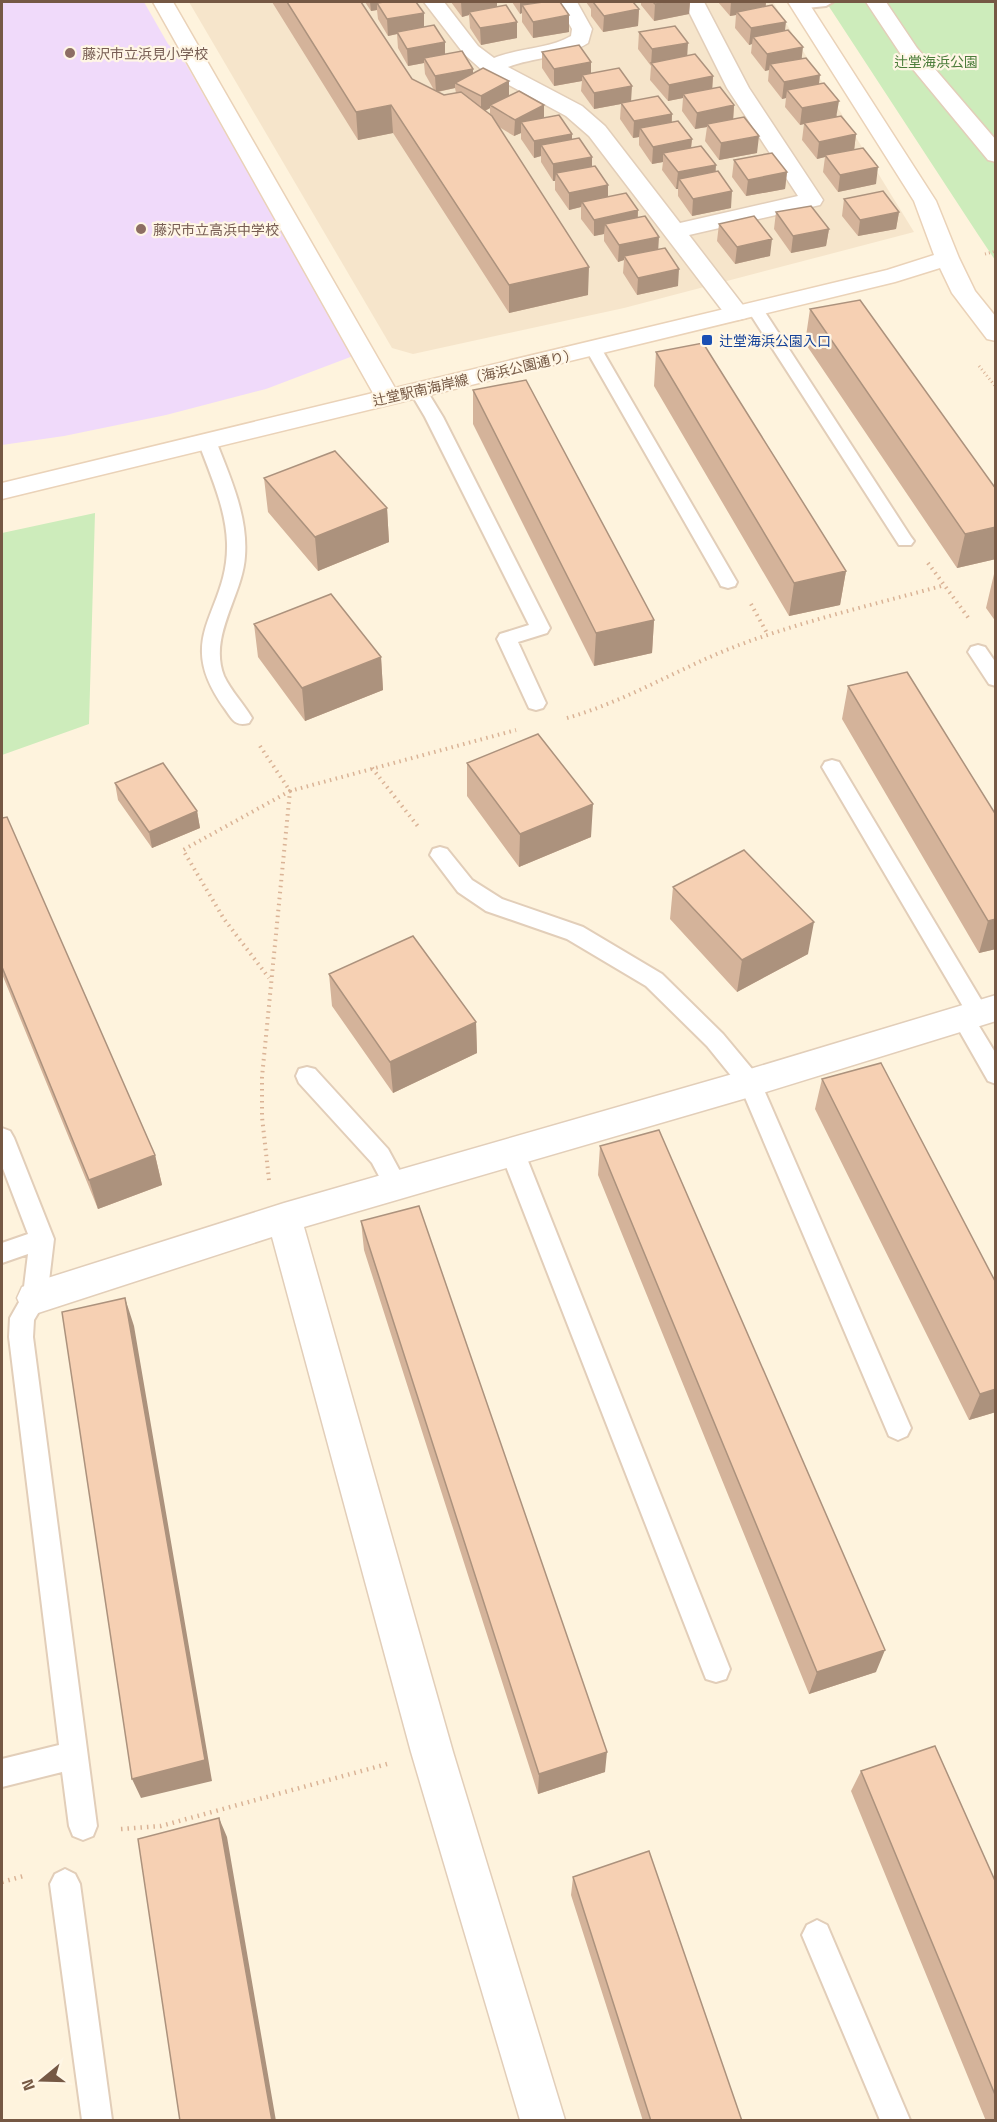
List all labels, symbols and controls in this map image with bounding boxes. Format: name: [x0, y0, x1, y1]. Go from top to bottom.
place label: 藤沢市立浜見小学校: [82, 43, 208, 64]
marker: 藤沢市立浜見小学校: [63, 46, 77, 60]
park label: 辻堂海浜公園: [894, 51, 978, 72]
place label: 藤沢市立高浜中学校: [153, 219, 279, 240]
marker: 藤沢市立高浜中学校: [134, 222, 148, 236]
place label: 辻堂海浜公園入口: [719, 330, 831, 351]
marker: 辻堂海浜公園入口: [700, 333, 714, 347]
street label: 辻堂駅南海岸線（海浜公園通り）: [370, 343, 580, 411]
north arrow: [12, 2050, 72, 2110]
text: N: [15, 2076, 41, 2094]

